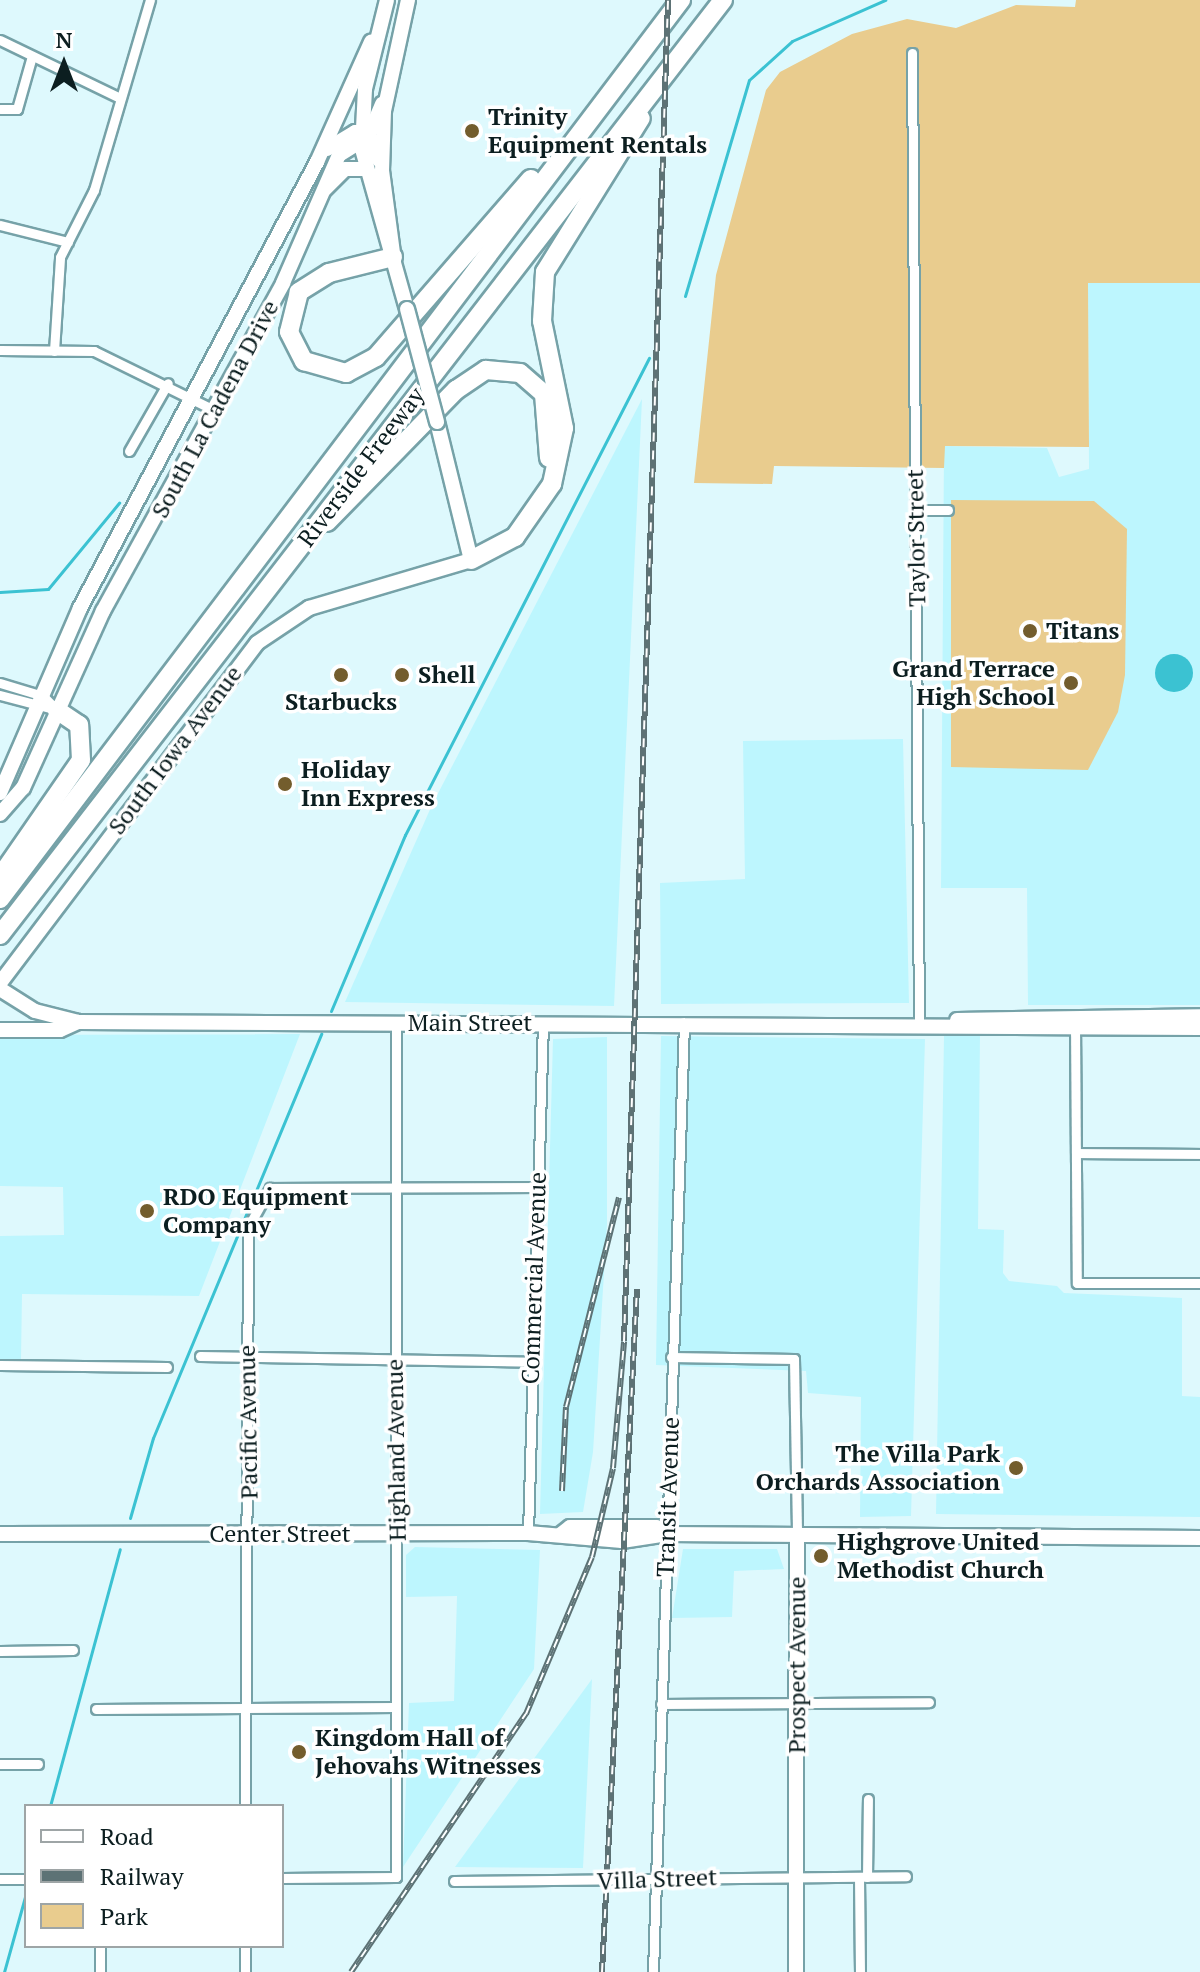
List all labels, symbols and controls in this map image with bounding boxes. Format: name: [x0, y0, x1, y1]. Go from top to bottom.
north arrow: [24, 24, 104, 104]
text: N: [56, 25, 72, 54]
place label: Trinity Equipment Rentals: [488, 103, 707, 159]
marker: Trinity Equipment Rentals: [463, 122, 481, 140]
street label: South La Cadena Drive: [145, 295, 285, 523]
street label: Riverside Freeway: [292, 381, 430, 553]
street label: Taylor Street: [900, 469, 932, 607]
place label: Titans: [1046, 617, 1119, 645]
marker: Titans: [1021, 622, 1039, 640]
place label: Grand Terrace High School: [892, 655, 1055, 711]
street label: South Iowa Avenue: [102, 660, 248, 840]
place label: Shell: [418, 661, 476, 689]
marker: Starbucks: [332, 666, 350, 684]
marker: Shell: [393, 666, 411, 684]
marker: Grand Terrace High School: [1062, 674, 1080, 692]
place label: Starbucks: [285, 688, 397, 716]
place label: Holiday Inn Express: [301, 756, 435, 812]
marker: Holiday Inn Express: [276, 775, 294, 793]
street label: Main Street: [408, 1009, 532, 1037]
street label: Commercial Avenue: [516, 1171, 552, 1385]
place label: RDO Equipment Company: [163, 1183, 348, 1239]
marker: RDO Equipment Company: [138, 1202, 156, 1220]
street label: Pacific Avenue: [232, 1344, 264, 1500]
street label: Highland Avenue: [380, 1358, 412, 1542]
street label: Transit Avenue: [651, 1416, 685, 1578]
place label: The Villa Park Orchards Association: [756, 1440, 1000, 1496]
marker: The Villa Park Orchards Association: [1007, 1459, 1025, 1477]
street label: Center Street: [209, 1520, 351, 1548]
place label: Highgrove United Methodist Church: [837, 1528, 1044, 1584]
marker: Highgrove United Methodist Church: [812, 1547, 830, 1565]
street label: Prospect Avenue: [783, 1576, 811, 1754]
place label: Kingdom Hall of Jehovahs Witnesses: [315, 1724, 541, 1780]
marker: Kingdom Hall of Jehovahs Witnesses: [290, 1743, 308, 1761]
legend: [24, 1804, 284, 1948]
text: Road: [100, 1820, 154, 1852]
text: Railway: [100, 1860, 184, 1892]
street label: Villa Street: [596, 1863, 718, 1895]
text: Park: [100, 1900, 148, 1932]

